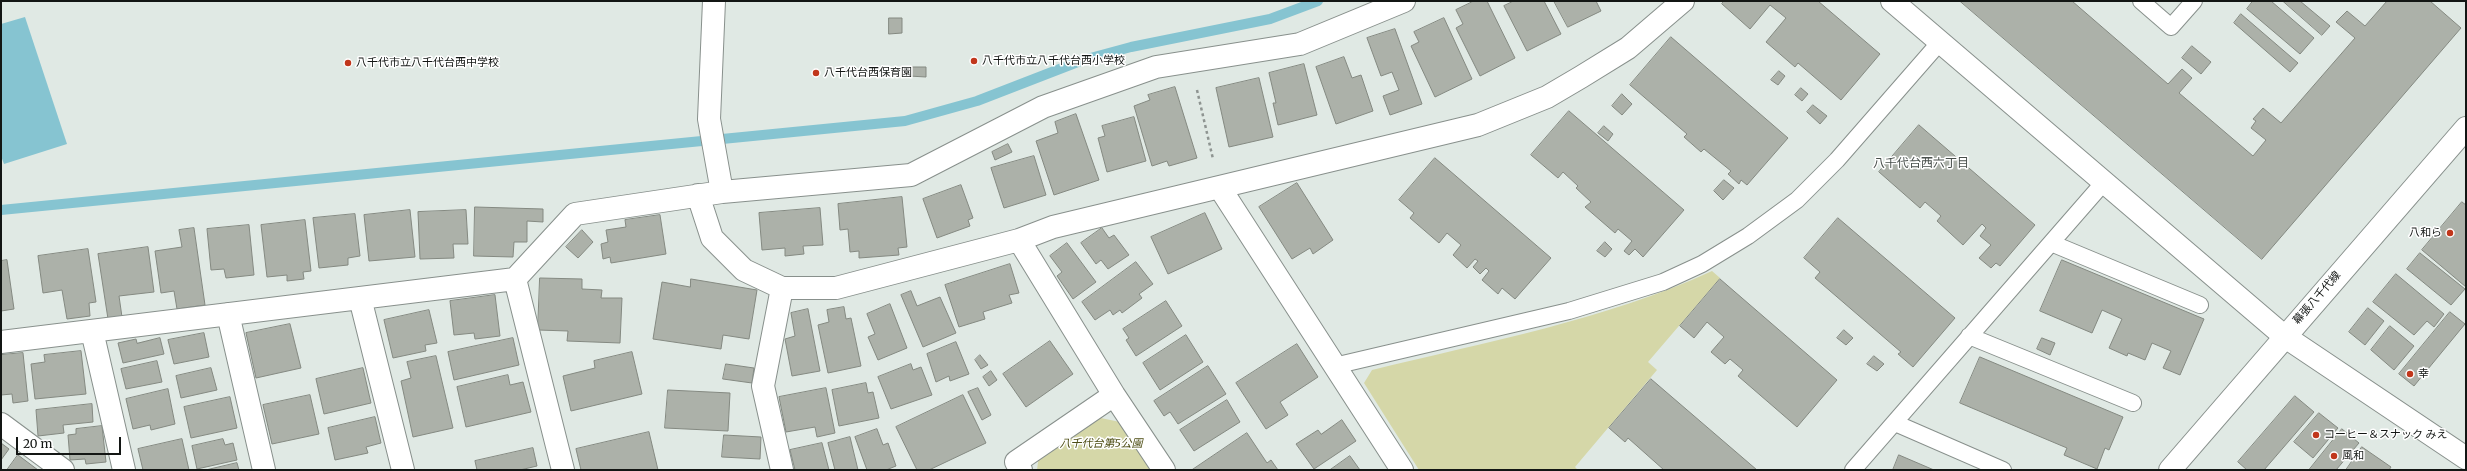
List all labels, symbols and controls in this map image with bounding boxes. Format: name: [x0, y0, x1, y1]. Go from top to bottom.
place label: 八千代市立八千代台西小学校: [982, 54, 1125, 68]
place label: 八千代市立八千代台西中学校: [356, 56, 499, 70]
marker: 八千代市立八千代台西小学校: [969, 56, 979, 66]
marker: 八千代市立八千代台西中学校: [343, 58, 353, 68]
place label: 八千代台西保育園: [824, 66, 912, 80]
marker: 八千代台西保育園: [811, 68, 821, 78]
district label: 八千代台西六丁目: [1873, 157, 1969, 171]
place label: 八和ら: [2409, 226, 2442, 240]
marker: 八和ら: [2445, 228, 2455, 238]
street label: 幕張八千代線: [2290, 269, 2344, 327]
place label: 幸: [2418, 367, 2429, 381]
marker: 幸: [2405, 369, 2415, 379]
place label: コーヒー＆スナック みえ: [2324, 428, 2448, 442]
scale bar: [18, 429, 123, 455]
marker: コーヒー＆スナック みえ: [2311, 430, 2321, 440]
text: 20 m: [23, 436, 52, 451]
park label: 八千代台第5公園: [1059, 437, 1143, 451]
place label: 風和: [2342, 449, 2364, 463]
marker: 風和: [2329, 451, 2339, 461]

